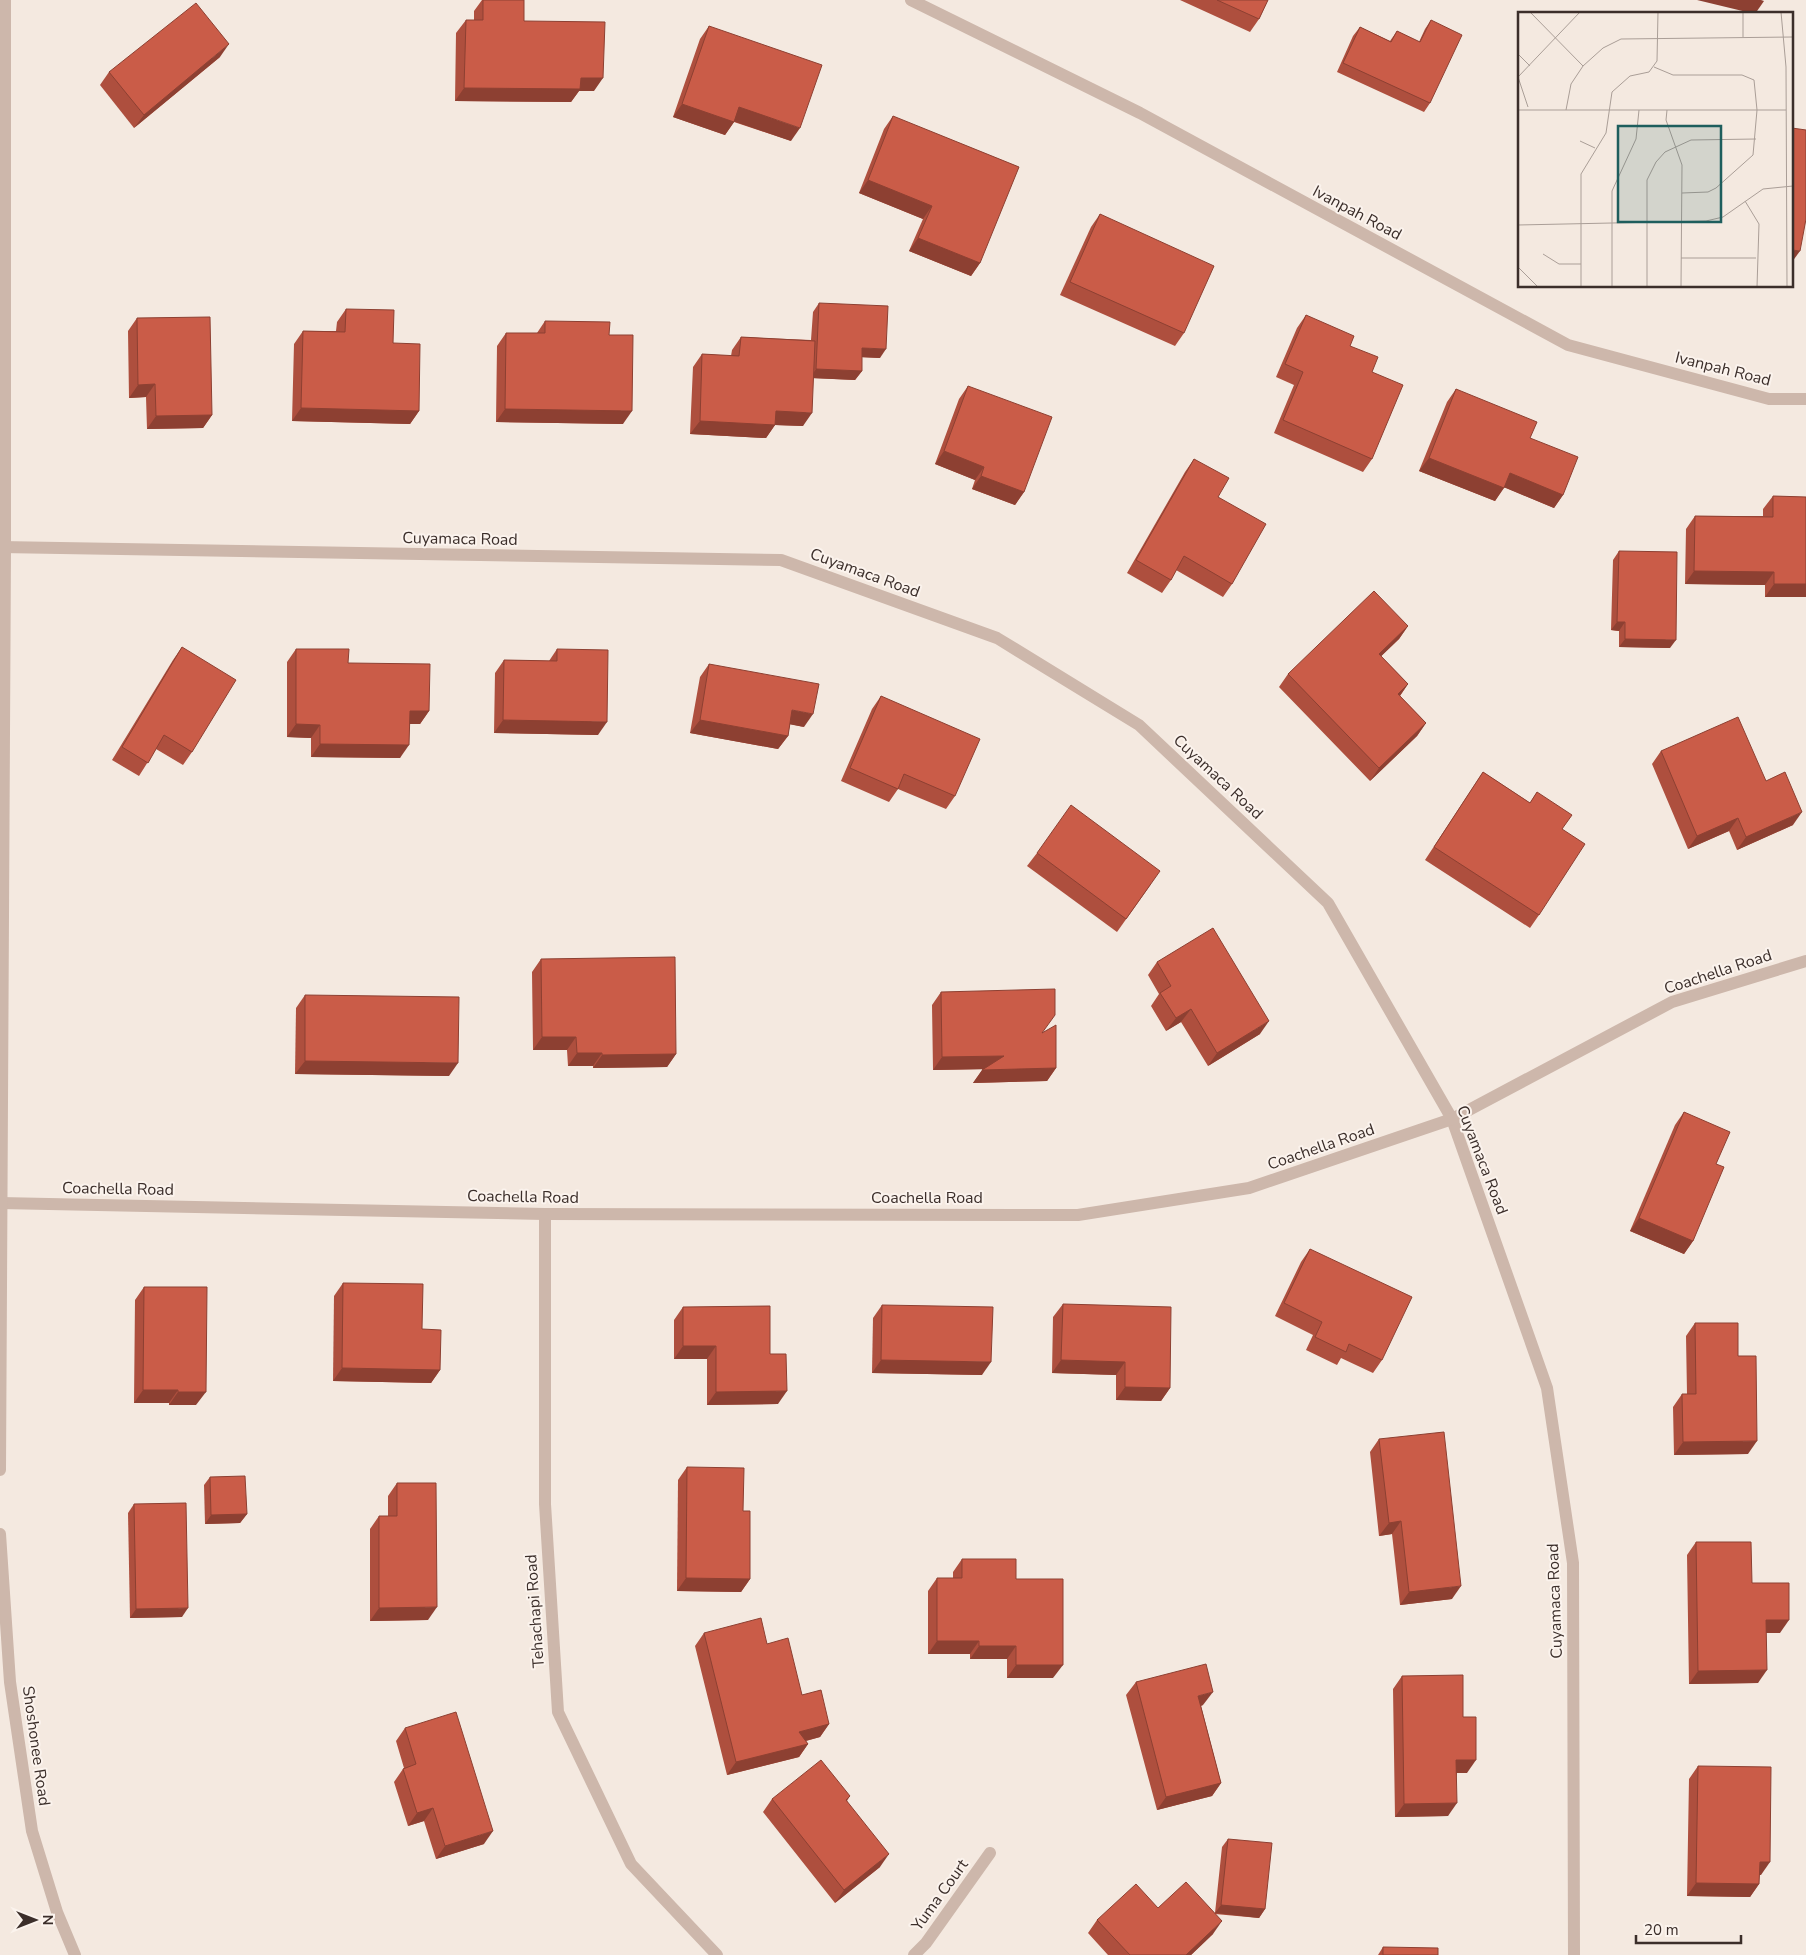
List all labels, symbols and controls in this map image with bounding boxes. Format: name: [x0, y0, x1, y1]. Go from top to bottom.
inset map: [1518, 12, 1794, 288]
street label: Ivanpah Road: [1309, 180, 1405, 246]
street label: Ivanpah Road: [1673, 346, 1773, 392]
street label: Cuyamaca Road: [402, 527, 518, 551]
street label: Cuyamaca Road: [807, 543, 923, 603]
street label: Cuyamaca Road: [1168, 730, 1268, 824]
street label: Coachella Road: [1661, 944, 1775, 1000]
street label: Cuyamaca Road: [1451, 1102, 1513, 1218]
street label: Coachella Road: [1265, 1118, 1377, 1176]
street label: Coachella Road: [62, 1177, 174, 1201]
street label: Coachella Road: [467, 1185, 579, 1209]
street label: Coachella Road: [871, 1187, 983, 1209]
street label: Cuyamaca Road: [1542, 1543, 1568, 1659]
street label: Tehachapi Road: [520, 1553, 550, 1669]
street label: Shoshonee Road: [17, 1685, 55, 1807]
street label: Yuma Court: [906, 1854, 974, 1936]
north arrow: [10, 1895, 60, 1945]
scale bar: [1636, 1912, 1741, 1944]
text: N: [38, 1915, 57, 1925]
text: 20 m: [1644, 1920, 1679, 1940]

